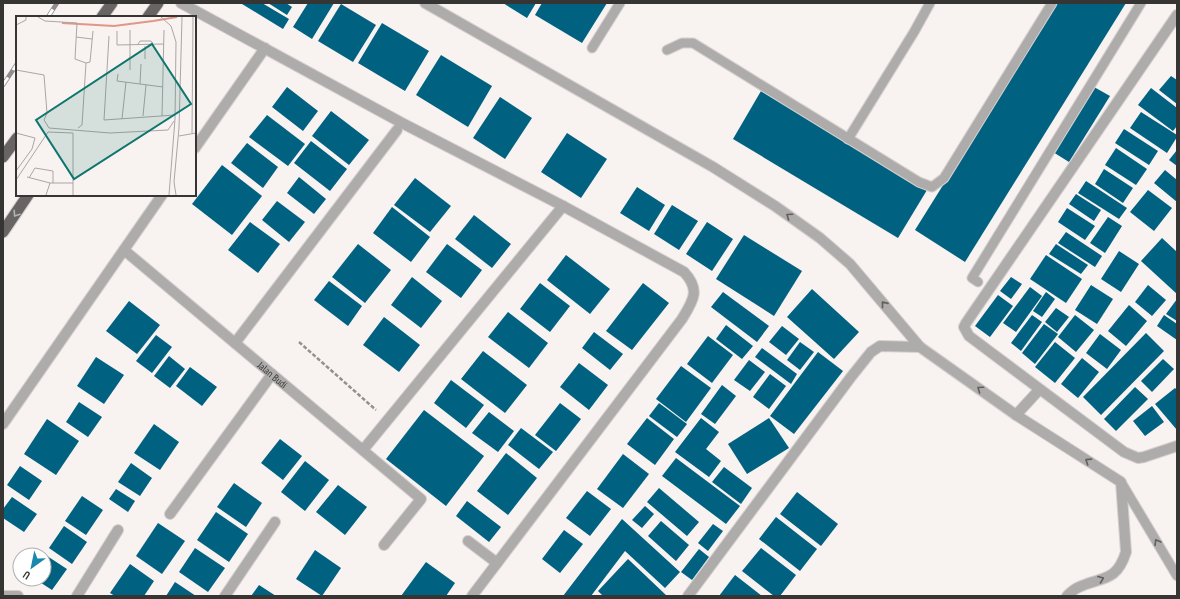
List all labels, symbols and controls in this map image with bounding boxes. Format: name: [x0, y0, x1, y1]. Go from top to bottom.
inset map: [16, 16, 196, 196]
one-way arrow: [13, 209, 20, 216]
one-way arrow: [786, 213, 793, 221]
one-way arrow: [881, 301, 888, 308]
street label: Jalan Budi: [254, 358, 290, 391]
one-way arrow: [977, 386, 984, 394]
one-way arrow: [1086, 459, 1093, 466]
one-way arrow: [1155, 539, 1162, 546]
north arrow: [12, 547, 52, 587]
text: U: [20, 568, 33, 583]
one-way arrow: [1098, 576, 1105, 584]

